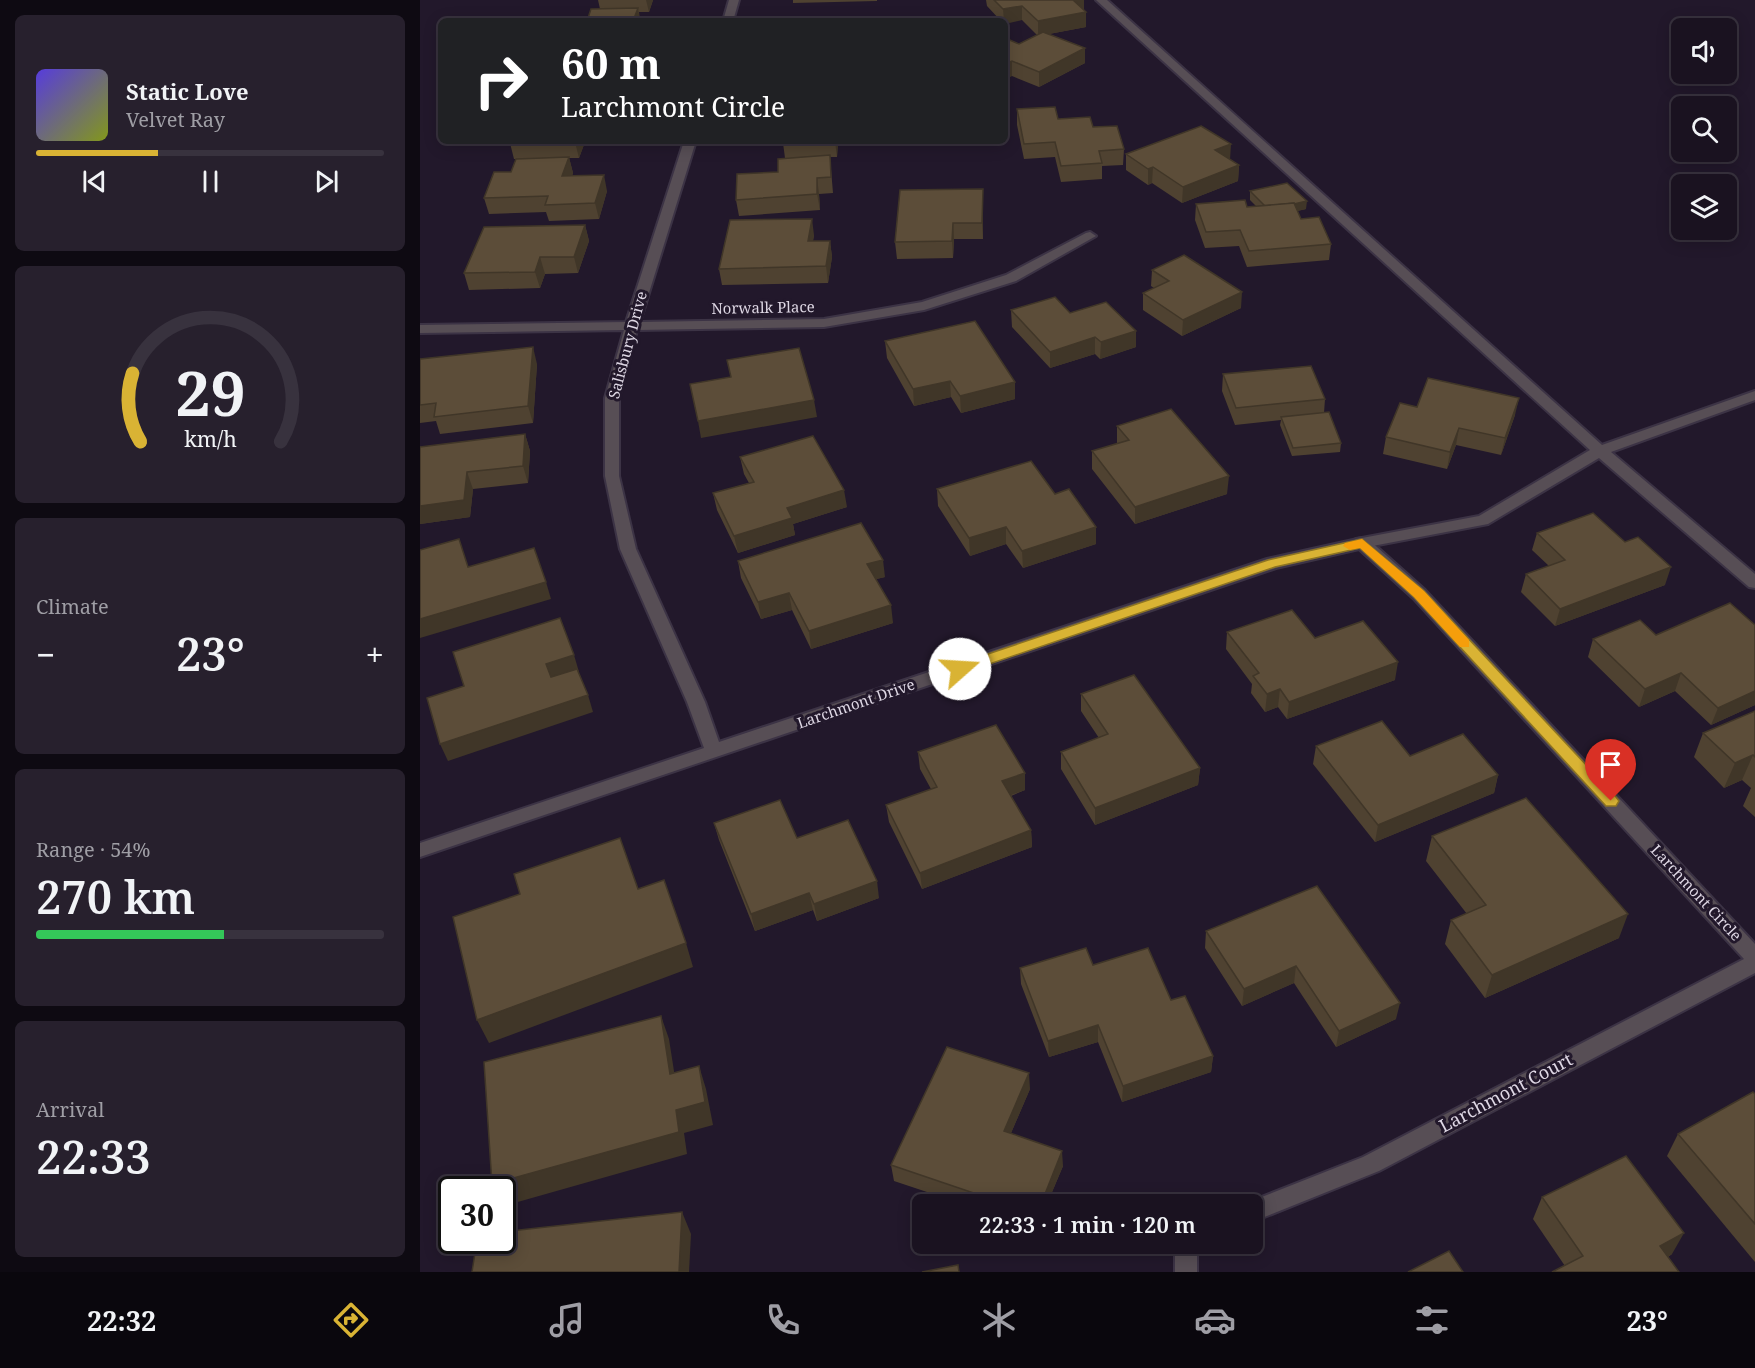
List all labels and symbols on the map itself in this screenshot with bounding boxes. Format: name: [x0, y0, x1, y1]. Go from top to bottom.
street label: Salisbury Drive: [603, 289, 651, 401]
street label: Norwalk Place: [711, 296, 815, 318]
position arrow: [928, 637, 992, 701]
street label: Larchmont Drive: [794, 674, 917, 733]
pin: [1585, 739, 1636, 801]
street label: Larchmont Circle: [1647, 840, 1747, 945]
street label: Larchmont Court: [1435, 1047, 1576, 1137]
speed limit sign: 30: [438, 1176, 516, 1254]

